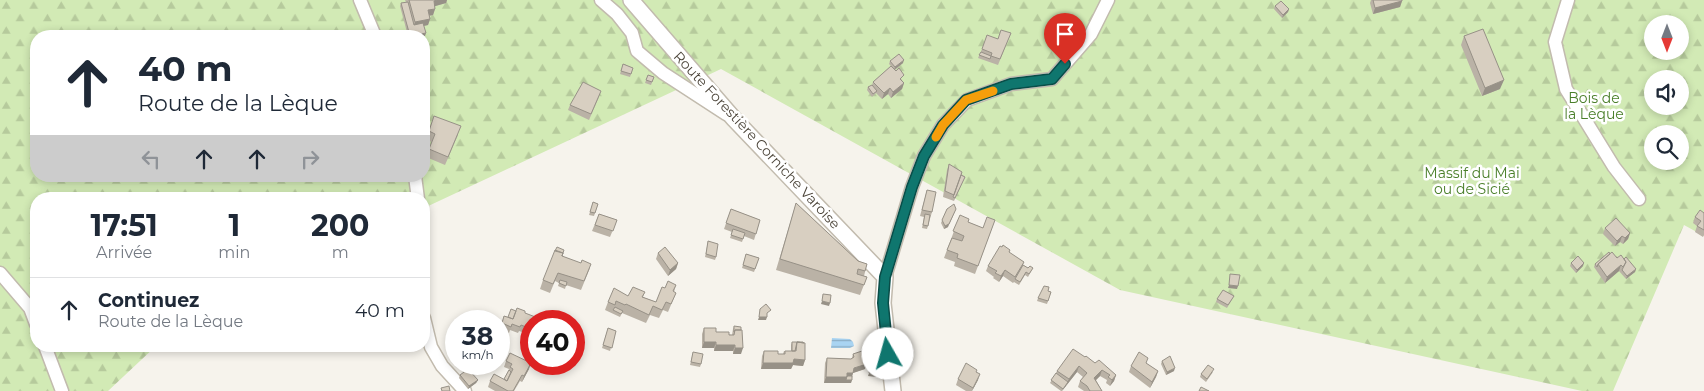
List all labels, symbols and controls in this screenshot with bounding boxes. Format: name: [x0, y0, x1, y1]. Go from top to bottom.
pin: [1044, 13, 1086, 64]
north arrow: [1644, 15, 1689, 60]
map controls: [1644, 15, 1689, 170]
icon: arrive: [1051, 20, 1079, 48]
text: 40 m: [138, 47, 233, 90]
street label: Route Forestière Corniche Varoise: [670, 47, 844, 233]
icon: ahead: [55, 50, 120, 115]
button: sound: [1644, 70, 1689, 115]
park label: Bois de la Lèque: [1564, 89, 1624, 123]
text: Route de la Lèque: [138, 90, 338, 117]
button: search: [1644, 125, 1689, 170]
icon: left: [137, 145, 165, 173]
icon: ahead: [190, 145, 218, 173]
icon: ahead: [243, 145, 271, 173]
icon: right: [296, 145, 324, 173]
park label: Massif du Mai ou de Sicié: [1424, 164, 1520, 198]
text: 17:51: [91, 207, 158, 244]
text: 1: [229, 207, 240, 244]
text: 200: [311, 207, 369, 244]
text: Arrivée: [96, 243, 152, 262]
text: min: [218, 243, 250, 262]
text: m: [332, 243, 349, 262]
text: Continuez: [98, 289, 199, 312]
icon: ahead: [55, 296, 83, 324]
text: 40 m: [355, 299, 405, 322]
speed limit sign: 40: [520, 310, 585, 375]
text: Route de la Lèque: [98, 312, 243, 331]
text: 38: [462, 321, 493, 351]
position arrow: [861, 327, 913, 379]
text: km/h: [461, 347, 494, 362]

